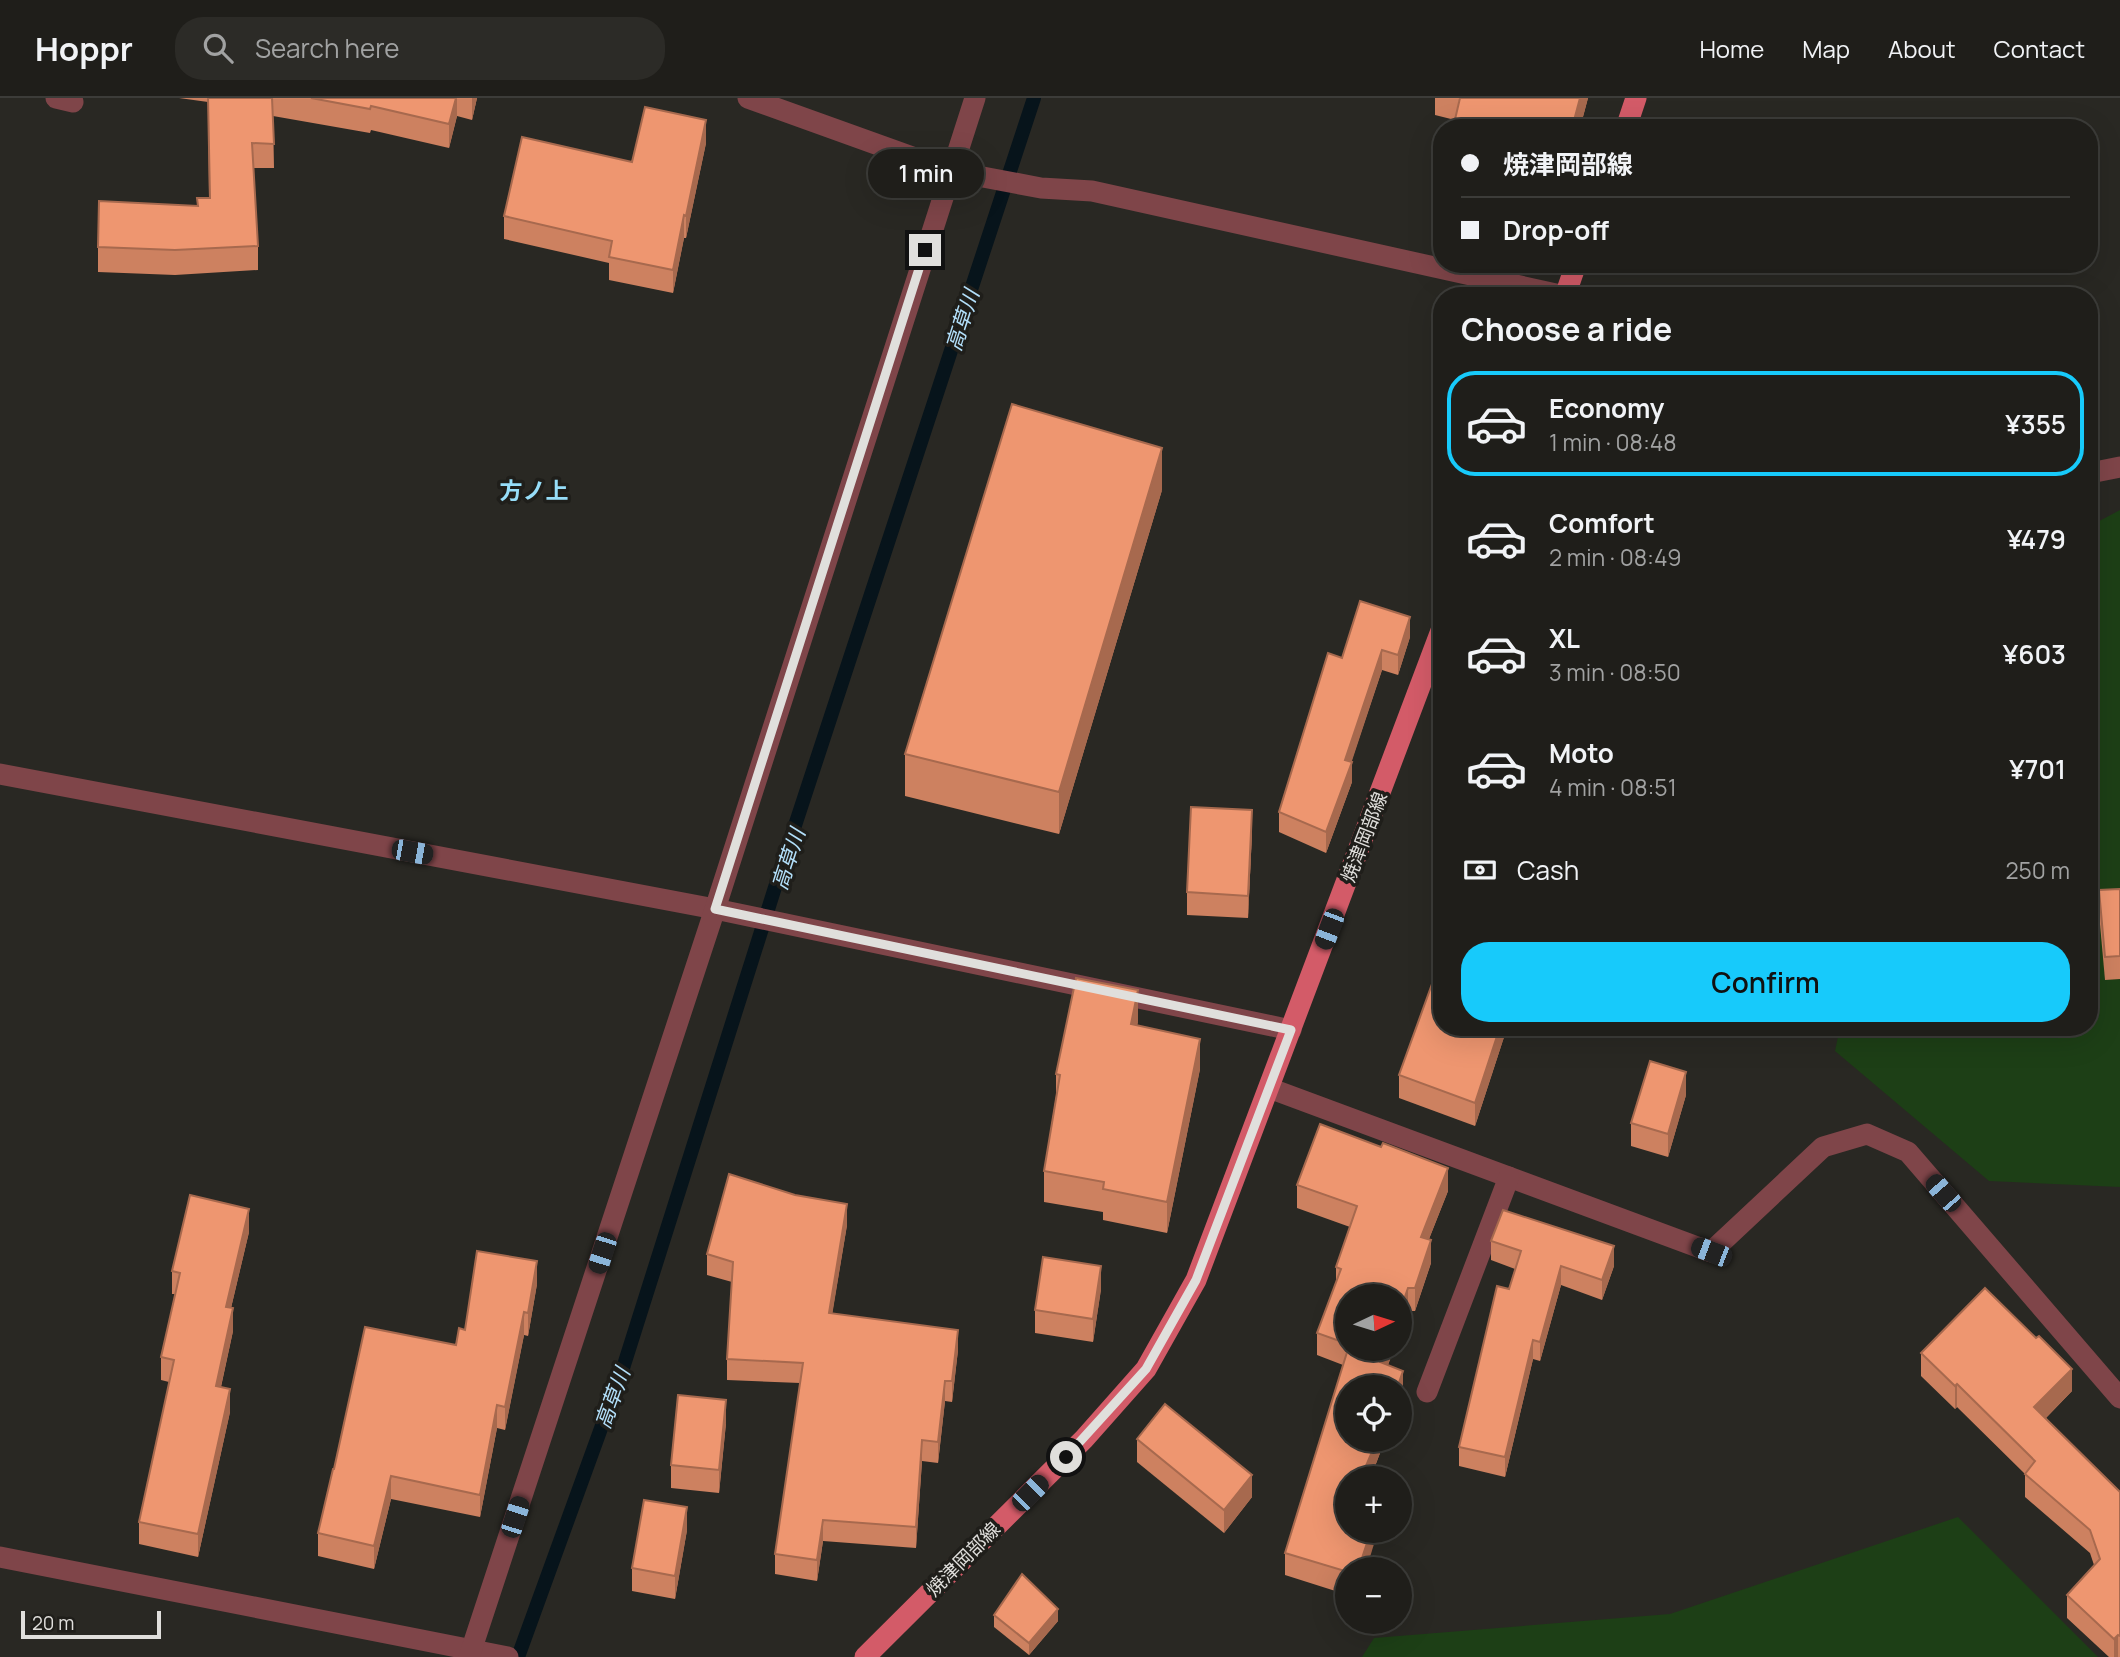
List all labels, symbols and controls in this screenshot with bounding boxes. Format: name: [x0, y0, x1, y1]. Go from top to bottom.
search box: [175, 17, 665, 80]
text: Hoppr: [35, 26, 133, 71]
icon: search: [199, 29, 237, 67]
text: Search here: [255, 30, 400, 66]
text: Home: [1699, 32, 1764, 65]
text: Map: [1802, 32, 1850, 65]
text: About: [1888, 32, 1956, 65]
text: Contact: [1994, 32, 2085, 65]
text: 焼津岡部線: [1503, 146, 1633, 182]
callout: 1 min: [867, 149, 983, 198]
text: 1 min: [899, 157, 953, 189]
text: Drop-off: [1503, 212, 1609, 248]
route end: [909, 234, 941, 266]
water label: 高草川: [939, 284, 986, 354]
text: Choose a ride: [1461, 307, 1672, 351]
text: Economy: [1549, 390, 1664, 426]
icon: car: [1465, 392, 1528, 455]
text: ¥355: [2005, 406, 2066, 442]
text: 1 min · 08:48: [1549, 426, 1677, 458]
district label: 方ノ上: [500, 474, 569, 506]
text: Comfort: [1549, 505, 1655, 541]
icon: car: [1465, 507, 1528, 570]
text: ¥479: [2007, 521, 2066, 557]
text: 2 min · 08:49: [1549, 541, 1682, 573]
text: XL: [1549, 620, 1580, 656]
icon: car: [1465, 622, 1528, 685]
text: ¥603: [2003, 636, 2066, 672]
text: 3 min · 08:50: [1549, 656, 1681, 688]
text: Moto: [1549, 735, 1614, 771]
icon: car: [1465, 737, 1528, 800]
text: ¥701: [2009, 751, 2066, 787]
text: 4 min · 08:51: [1549, 771, 1677, 803]
street label: 焼津岡部線: [1335, 788, 1393, 886]
water label: 高草川: [765, 823, 812, 893]
car: [390, 838, 435, 866]
icon: cash: [1461, 851, 1499, 889]
text: Cash: [1517, 852, 1579, 888]
text: 250 m: [2005, 854, 2070, 886]
car: [1312, 906, 1347, 952]
button: Confirm: [1461, 942, 2070, 1022]
car: [1922, 1170, 1965, 1216]
car: [586, 1230, 619, 1276]
car: [1688, 1235, 1735, 1269]
north arrow: [1335, 1284, 1412, 1362]
map controls: [1335, 1284, 1412, 1634]
water label: 高草川: [588, 1362, 637, 1432]
button: locate: [1335, 1375, 1412, 1452]
route start: [1050, 1441, 1082, 1473]
button: +: [1335, 1466, 1412, 1543]
car: [1008, 1471, 1053, 1515]
car: [499, 1494, 532, 1540]
street label: 焼津岡部線: [920, 1516, 1006, 1602]
button: −: [1335, 1557, 1412, 1634]
scale bar: [21, 1608, 161, 1640]
text: 20 m: [32, 1610, 74, 1636]

